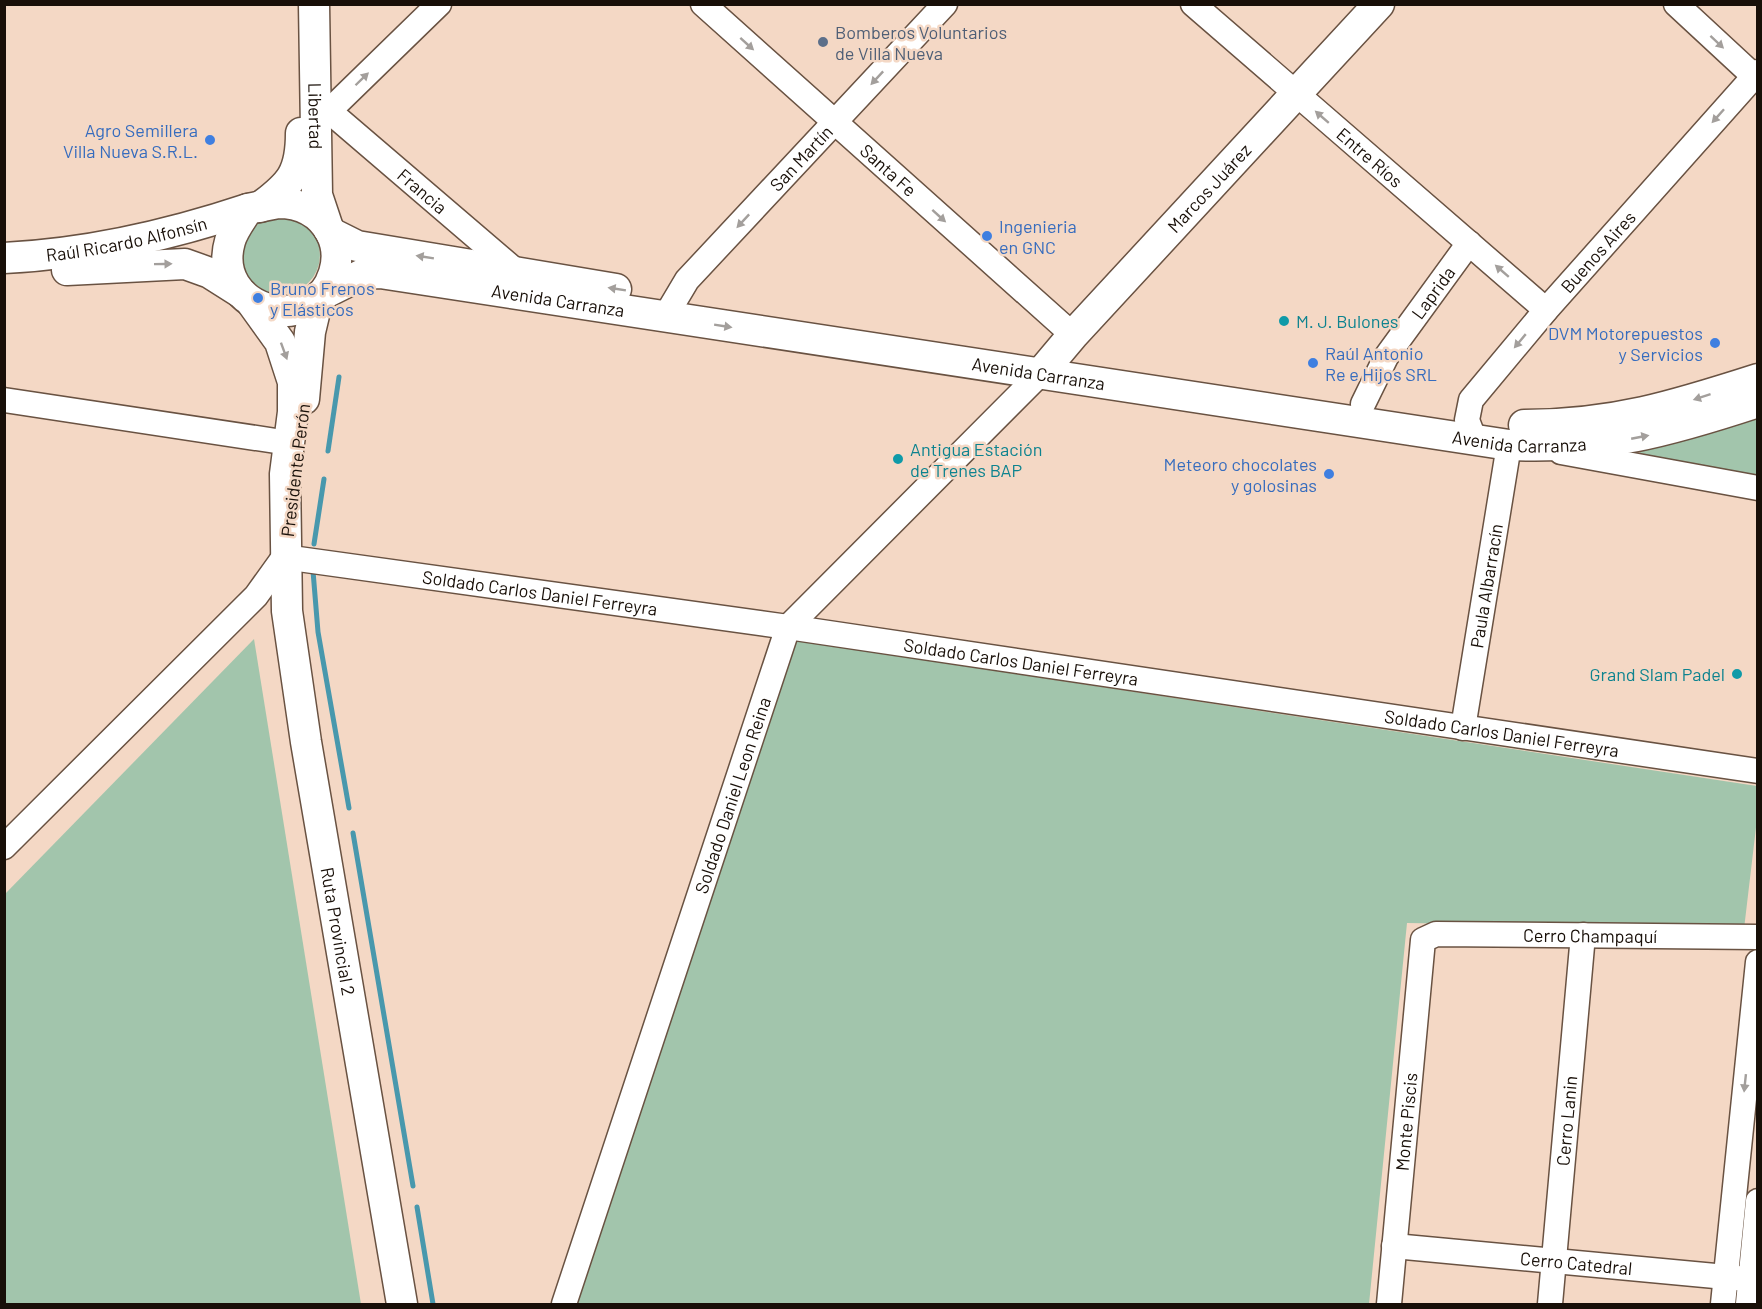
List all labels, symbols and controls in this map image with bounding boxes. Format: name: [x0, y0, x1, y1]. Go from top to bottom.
place label: Bomberos Voluntarios de Villa Nueva: [835, 21, 1007, 64]
marker: Bomberos Voluntarios de Villa Nueva: [816, 35, 830, 49]
one-way arrow: [1709, 35, 1724, 48]
one-way arrow: [739, 37, 754, 50]
one-way arrow: [870, 71, 884, 86]
one-way arrow: [354, 73, 369, 86]
street label: Libertad: [304, 83, 327, 149]
one-way arrow: [1712, 108, 1725, 124]
one-way arrow: [1315, 111, 1330, 124]
place label: Agro Semillera Villa Nueva S.R.L.: [63, 119, 198, 162]
street label: San Martín: [765, 121, 837, 195]
street label: Entre Ríos: [1332, 123, 1407, 192]
marker: Agro Semillera Villa Nueva S.R.L.: [203, 133, 217, 147]
street label: Santa Fe: [856, 139, 921, 201]
street label: Marcos Juárez: [1162, 139, 1256, 237]
street label: Francia: [393, 164, 452, 218]
street label: Buenos Aires: [1556, 206, 1640, 297]
one-way arrow: [931, 209, 946, 222]
street label: Raúl Ricardo Alfonsín: [45, 211, 209, 266]
one-way arrow: [737, 213, 751, 227]
place label: Ingenieria en GNC: [999, 215, 1077, 258]
marker: Ingenieria en GNC: [980, 229, 994, 243]
one-way arrow: [415, 253, 434, 262]
one-way arrow: [153, 259, 172, 269]
street label: Laprida: [1406, 262, 1459, 323]
one-way arrow: [1494, 265, 1510, 278]
place label: Bruno Frenos y Elásticos: [270, 277, 375, 320]
street label: Avenida Carranza: [490, 279, 626, 321]
one-way arrow: [608, 284, 627, 293]
marker: Bruno Frenos y Elásticos: [251, 291, 265, 305]
place label: M. J. Bulones: [1296, 310, 1399, 332]
marker: M. J. Bulones: [1277, 314, 1291, 328]
one-way arrow: [713, 321, 732, 330]
place label: DVM Motorepuestos y Servicios: [1548, 322, 1703, 365]
one-way arrow: [1514, 333, 1527, 348]
marker: DVM Motorepuestos y Servicios: [1708, 336, 1722, 350]
place label: Raúl Antonio Re e Hijos SRL: [1325, 342, 1437, 385]
one-way arrow: [279, 343, 289, 361]
street label: Avenida Carranza: [970, 352, 1107, 394]
marker: Raúl Antonio Re e Hijos SRL: [1306, 356, 1320, 370]
one-way arrow: [1693, 393, 1711, 402]
street label: Presidente Perón: [276, 402, 314, 538]
street label: Avenida Carranza: [1451, 426, 1587, 457]
one-way arrow: [1630, 432, 1649, 441]
place label: Antigua Estación de Trenes BAP: [910, 438, 1042, 481]
marker: Antigua Estación de Trenes BAP: [891, 452, 905, 466]
place label: Meteoro chocolates y golosinas: [1164, 453, 1317, 496]
marker: Meteoro chocolates y golosinas: [1322, 467, 1336, 481]
street label: Paula Albarracín: [1465, 522, 1507, 650]
street label: Soldado Carlos Daniel Ferreyra: [421, 565, 659, 620]
street label: Soldado Carlos Daniel Ferreyra: [902, 633, 1140, 690]
place label: Grand Slam Padel: [1590, 663, 1725, 685]
marker: Grand Slam Padel: [1730, 667, 1744, 681]
street label: Soldado Daniel Leon Reina: [690, 694, 775, 896]
street label: Soldado Carlos Daniel Ferreyra: [1383, 705, 1621, 761]
street label: Ruta Provincial 2: [317, 865, 360, 997]
street label: Cerro Champaquí: [1523, 924, 1658, 947]
street label: Monte Piscis: [1390, 1072, 1422, 1172]
one-way arrow: [1740, 1074, 1750, 1093]
street label: Cerro Lanin: [1551, 1075, 1581, 1167]
street label: Cerro Catedral: [1519, 1247, 1633, 1279]

